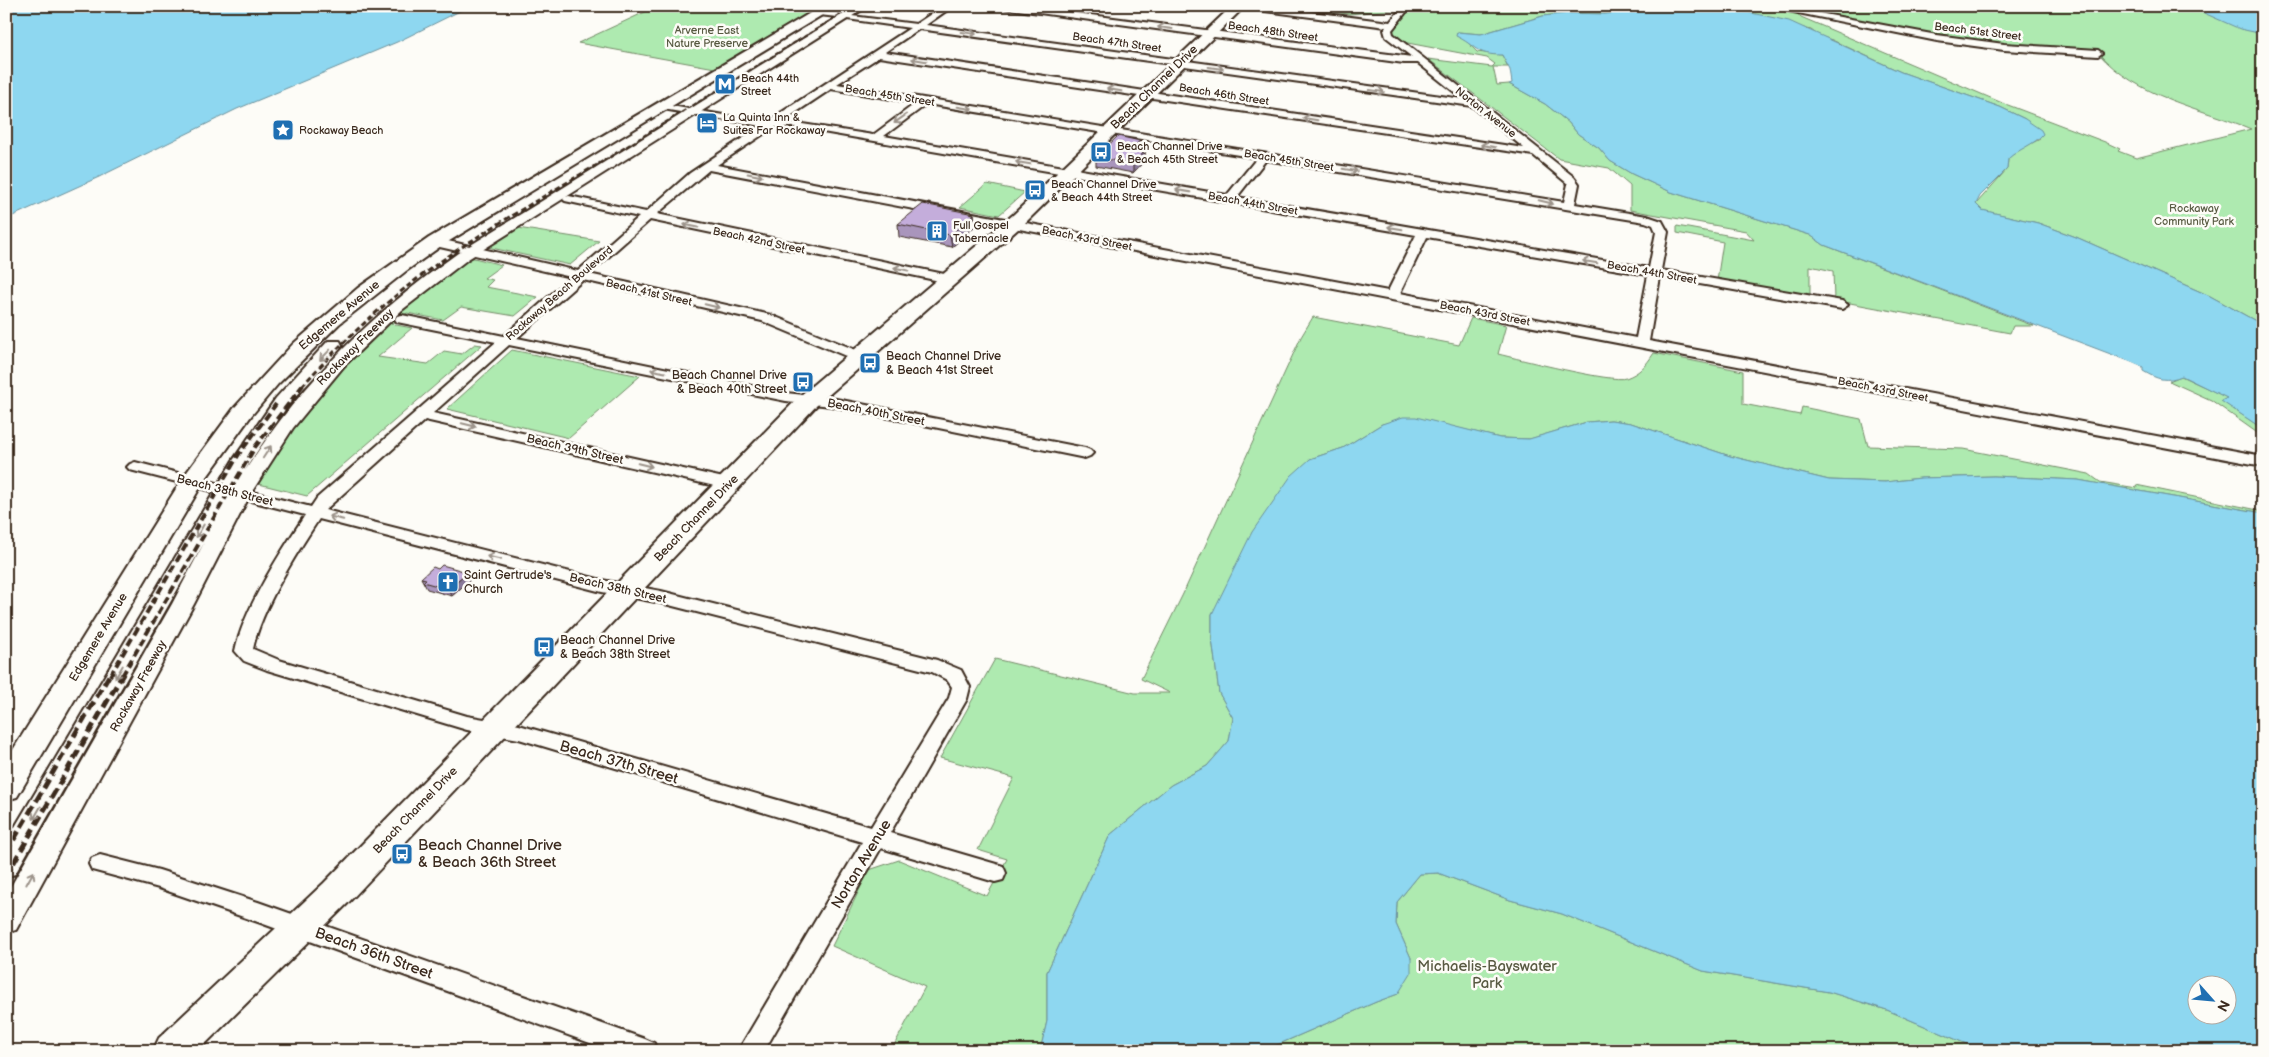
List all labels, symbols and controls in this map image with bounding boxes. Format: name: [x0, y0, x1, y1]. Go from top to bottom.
street label: Beach 48th Street: [1227, 19, 1319, 44]
street label: Beach 51st Street: [1934, 20, 2023, 43]
one-way arrow: [1157, 23, 1173, 33]
park label: Arverne East Nature Preserve: [666, 24, 748, 50]
one-way arrow: [961, 28, 977, 38]
street label: Beach 47th Street: [1072, 30, 1163, 55]
street label: Beach Channel Drive: [1108, 42, 1201, 133]
one-way arrow: [911, 55, 927, 65]
one-way arrow: [1208, 63, 1224, 73]
metro station icon: Beach 44th Street: [713, 72, 737, 96]
place label: Beach 44th Street: [741, 72, 799, 98]
street label: Beach 46th Street: [1178, 81, 1271, 108]
street label: Beach 45th Street: [844, 82, 936, 109]
one-way arrow: [1107, 84, 1123, 94]
street label: Norton Avenue: [1453, 84, 1519, 141]
one-way arrow: [1369, 86, 1385, 96]
one-way arrow: [957, 103, 973, 113]
hotel icon: La Quinta Inn & Suites Far Rockaway: [695, 111, 719, 135]
place label: La Quinta Inn & Suites Far Rockaway: [723, 111, 826, 137]
one-way arrow: [894, 114, 907, 125]
one-way arrow: [1302, 114, 1318, 124]
place icon: Rockaway Beach: [271, 118, 295, 142]
place label: Rockaway Beach: [299, 124, 383, 137]
bus stop icon: Beach Channel Drive & Beach 45th Street: [1089, 140, 1113, 164]
place label: Beach Channel Drive & Beach 45th Street: [1117, 140, 1223, 166]
one-way arrow: [1480, 141, 1496, 151]
street label: Beach 45th Street: [1243, 147, 1335, 174]
one-way arrow: [1015, 158, 1031, 168]
one-way arrow: [1342, 165, 1358, 175]
one-way arrow: [746, 170, 762, 180]
bus stop icon: Beach Channel Drive & Beach 44th Street: [1023, 178, 1047, 202]
place label: Beach Channel Drive & Beach 44th Street: [1051, 178, 1157, 204]
one-way arrow: [1175, 186, 1191, 196]
street label: Beach 44th Street: [1207, 189, 1299, 218]
one-way arrow: [1537, 198, 1553, 207]
park label: Rockaway Community Park: [2154, 202, 2234, 228]
building icon: Full Gospel Tabernacle: [925, 219, 949, 243]
place label: Full Gospel Tabernacle: [953, 219, 1009, 245]
one-way arrow: [683, 220, 699, 230]
one-way arrow: [1387, 222, 1403, 232]
street label: Beach 43rd Street: [1041, 223, 1134, 254]
street label: Beach 42nd Street: [712, 224, 807, 257]
street label: Rockaway Beach Boulevard: [503, 243, 615, 343]
one-way arrow: [1582, 256, 1598, 266]
street label: Beach 44th Street: [1606, 258, 1698, 287]
one-way arrow: [894, 264, 910, 274]
street label: Beach 41st Street: [605, 276, 694, 309]
street label: Edgemere Avenue: [296, 277, 383, 353]
street label: Beach 43rd Street: [1439, 298, 1532, 329]
one-way arrow: [703, 302, 719, 311]
street label: Rockaway Freeway: [314, 305, 397, 389]
one-way arrow: [319, 348, 331, 361]
place label: Beach Channel Drive & Beach 41st Street: [886, 349, 1001, 378]
bus stop icon: Beach Channel Drive & Beach 41st Street: [858, 351, 882, 375]
one-way arrow: [650, 366, 666, 375]
place label: Beach Channel Drive & Beach 40th Street: [672, 368, 787, 397]
bus stop icon: Beach Channel Drive & Beach 40th Street: [791, 370, 815, 394]
street label: Beach 43rd Street: [1837, 374, 1930, 405]
street label: Beach 40th Street: [826, 396, 926, 429]
one-way arrow: [461, 421, 477, 430]
street label: Beach 39th Street: [525, 431, 625, 468]
one-way arrow: [262, 446, 272, 460]
one-way arrow: [636, 461, 652, 470]
street label: Beach 38th Street: [175, 471, 275, 510]
street label: Beach Channel Drive: [651, 472, 742, 565]
one-way arrow: [329, 513, 345, 522]
one-way arrow: [195, 524, 205, 539]
one-way arrow: [486, 553, 502, 562]
place label: Saint Gertrude's Church: [464, 568, 552, 597]
church icon: Saint Gertrude's Church: [436, 570, 460, 594]
street label: Beach 38th Street: [568, 570, 668, 607]
street label: Edgemere Avenue: [66, 590, 131, 684]
place label: Beach Channel Drive & Beach 38th Street: [560, 633, 675, 662]
bus stop icon: Beach Channel Drive & Beach 38th Street: [532, 635, 556, 659]
street label: Rockaway Freeway: [107, 637, 170, 735]
one-way arrow: [113, 664, 123, 679]
street label: Beach 37th Street: [557, 736, 681, 789]
street label: Beach Channel Drive: [370, 764, 461, 857]
one-way arrow: [32, 805, 42, 819]
street label: Norton Avenue: [827, 816, 896, 912]
place label: Beach Channel Drive & Beach 36th Street: [418, 836, 562, 872]
bus stop icon: Beach Channel Drive & Beach 36th Street: [390, 842, 414, 866]
one-way arrow: [25, 871, 35, 886]
street label: Beach 36th Street: [312, 923, 436, 984]
park label: Michaelis-Bayswater Park: [1417, 957, 1557, 993]
north arrow: [2186, 974, 2236, 1024]
text: N: [2213, 997, 2233, 1014]

